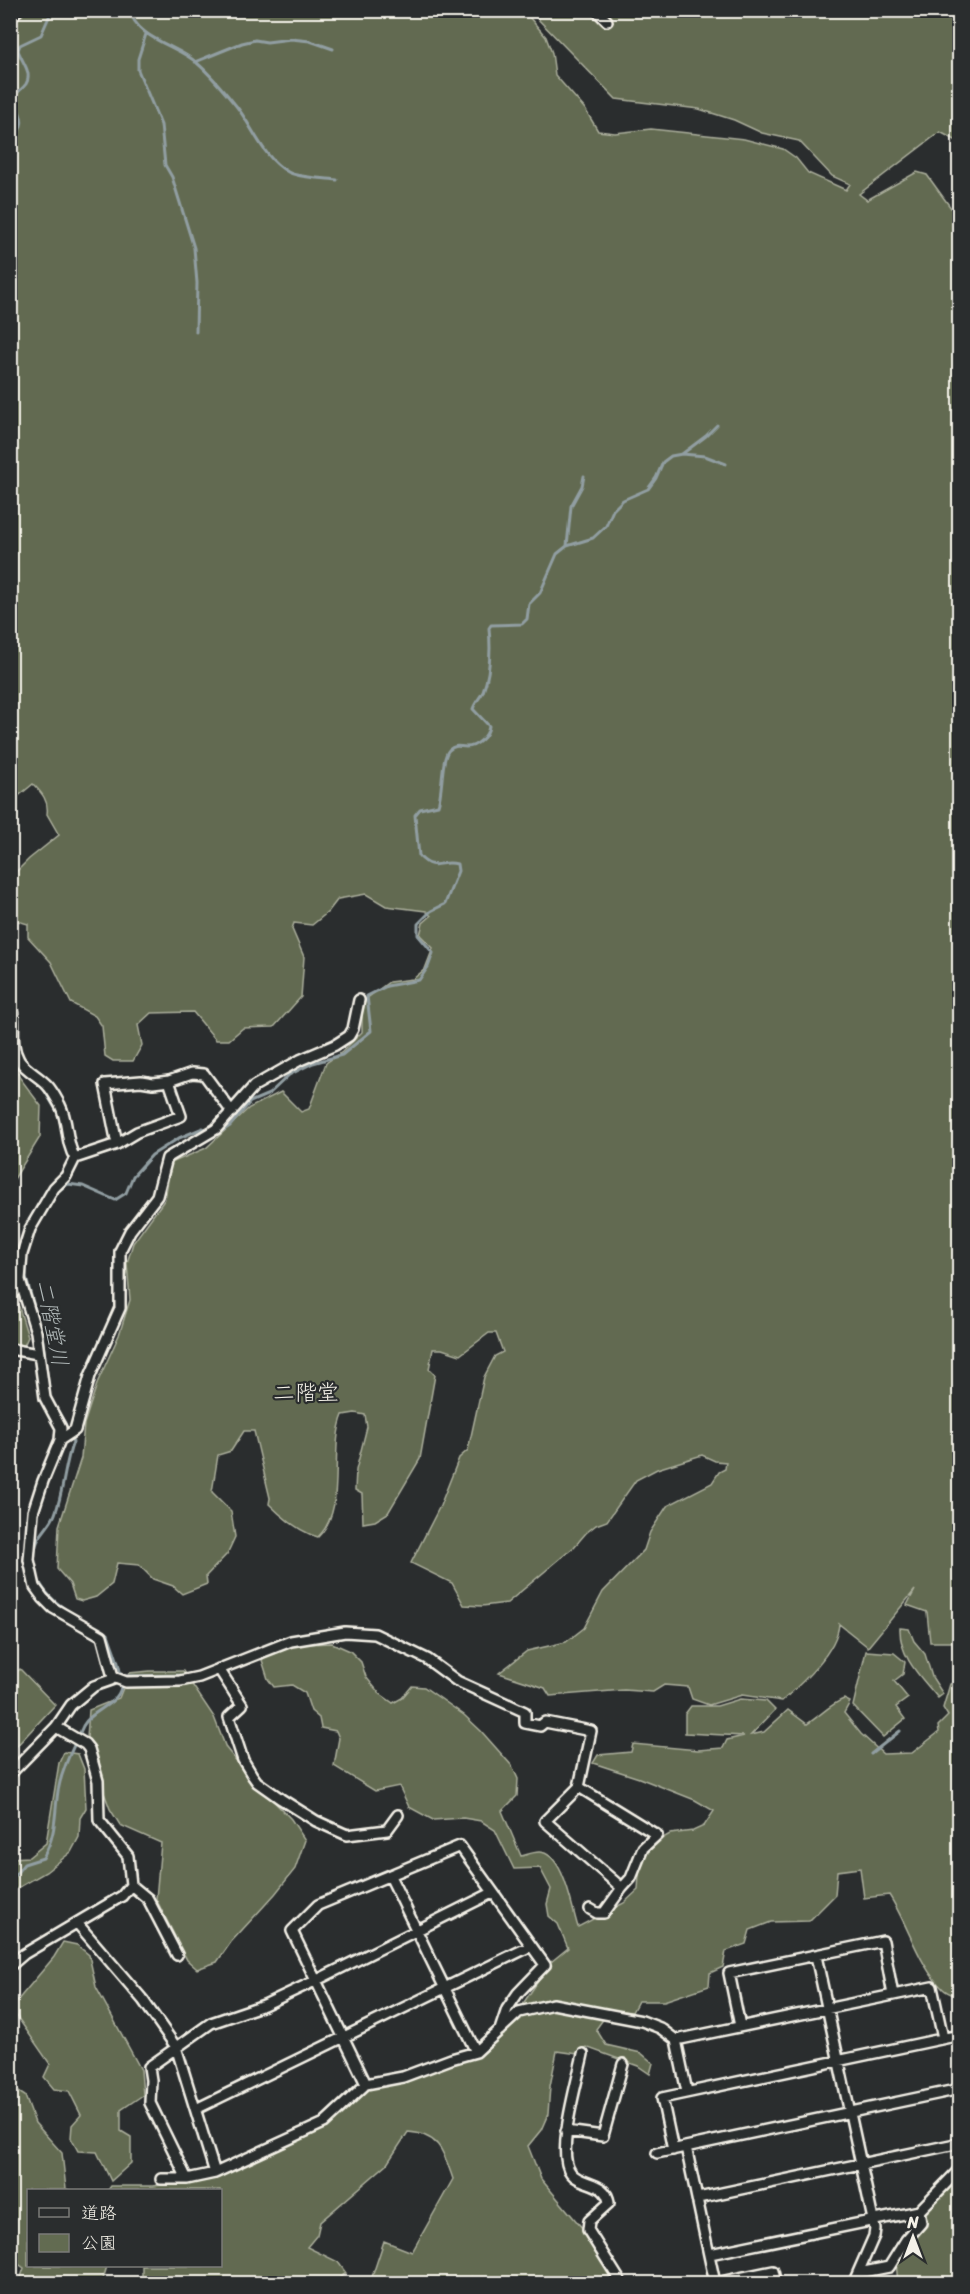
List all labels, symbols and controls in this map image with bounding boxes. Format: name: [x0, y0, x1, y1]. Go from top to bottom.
water label: 二階堂川: [25, 1276, 80, 1370]
district label: 二階堂: [273, 1373, 339, 1412]
legend: [27, 2189, 222, 2267]
text: 道路: [81, 2197, 117, 2229]
north arrow: [883, 2207, 943, 2267]
text: N: [906, 2208, 919, 2237]
text: 公園: [81, 2227, 117, 2259]

